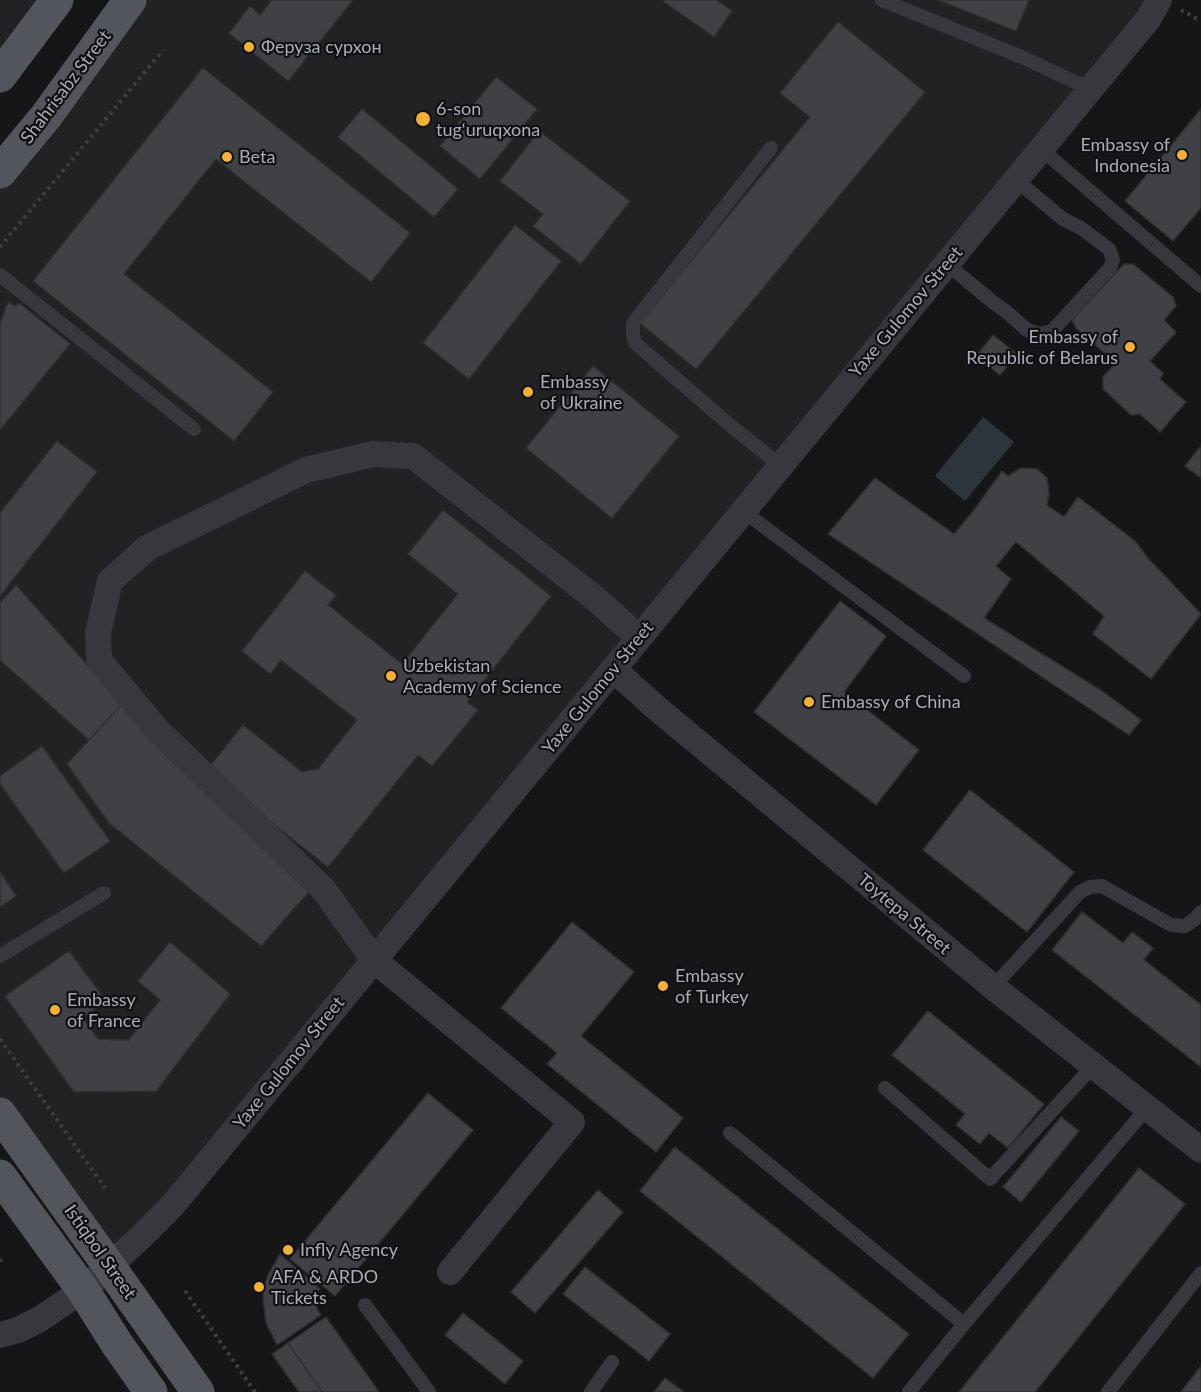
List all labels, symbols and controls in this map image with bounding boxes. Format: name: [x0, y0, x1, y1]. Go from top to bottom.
street label: Shahrisabz Street: [16, 26, 116, 148]
place label: Феруза сурхон: [261, 36, 382, 58]
marker: Феруза сурхон: [242, 40, 256, 54]
place label: 6-son tug‘uruqxona: [436, 98, 540, 140]
marker: 6-son tug‘uruqxona: [414, 110, 432, 128]
place label: Embassy of Indonesia: [1080, 134, 1170, 176]
place label: Beta: [239, 146, 275, 168]
marker: Embassy of Indonesia: [1175, 148, 1189, 162]
marker: Beta: [220, 150, 234, 164]
street label: Yaxe Gulomov Street: [845, 242, 967, 382]
place label: Embassy of Republic of Belarus: [966, 326, 1118, 368]
marker: Embassy of Republic of Belarus: [1123, 340, 1137, 354]
place label: Embassy of Ukraine: [540, 371, 622, 413]
marker: Embassy of Ukraine: [521, 385, 535, 399]
street label: Yaxe Gulomov Street: [538, 617, 658, 759]
place label: Uzbekistan Academy of Science: [403, 655, 562, 698]
marker: Uzbekistan Academy of Science: [384, 669, 398, 683]
place label: Embassy of China: [821, 691, 961, 713]
marker: Embassy of China: [802, 695, 816, 709]
street label: Toytepa Street: [853, 869, 955, 959]
place label: Embassy of Turkey: [675, 965, 748, 1008]
marker: Embassy of Turkey: [656, 979, 670, 993]
place label: Embassy of France: [67, 989, 141, 1032]
street label: Yaxe Gulomov Street: [229, 992, 349, 1134]
marker: Embassy of France: [48, 1003, 62, 1017]
street label: Istiqbol Street: [60, 1201, 140, 1303]
place label: Infly Agency: [300, 1239, 398, 1261]
marker: Infly Agency: [281, 1243, 295, 1257]
place label: AFA & ARDO Tickets: [271, 1266, 378, 1308]
marker: AFA & ARDO Tickets: [252, 1280, 266, 1294]

